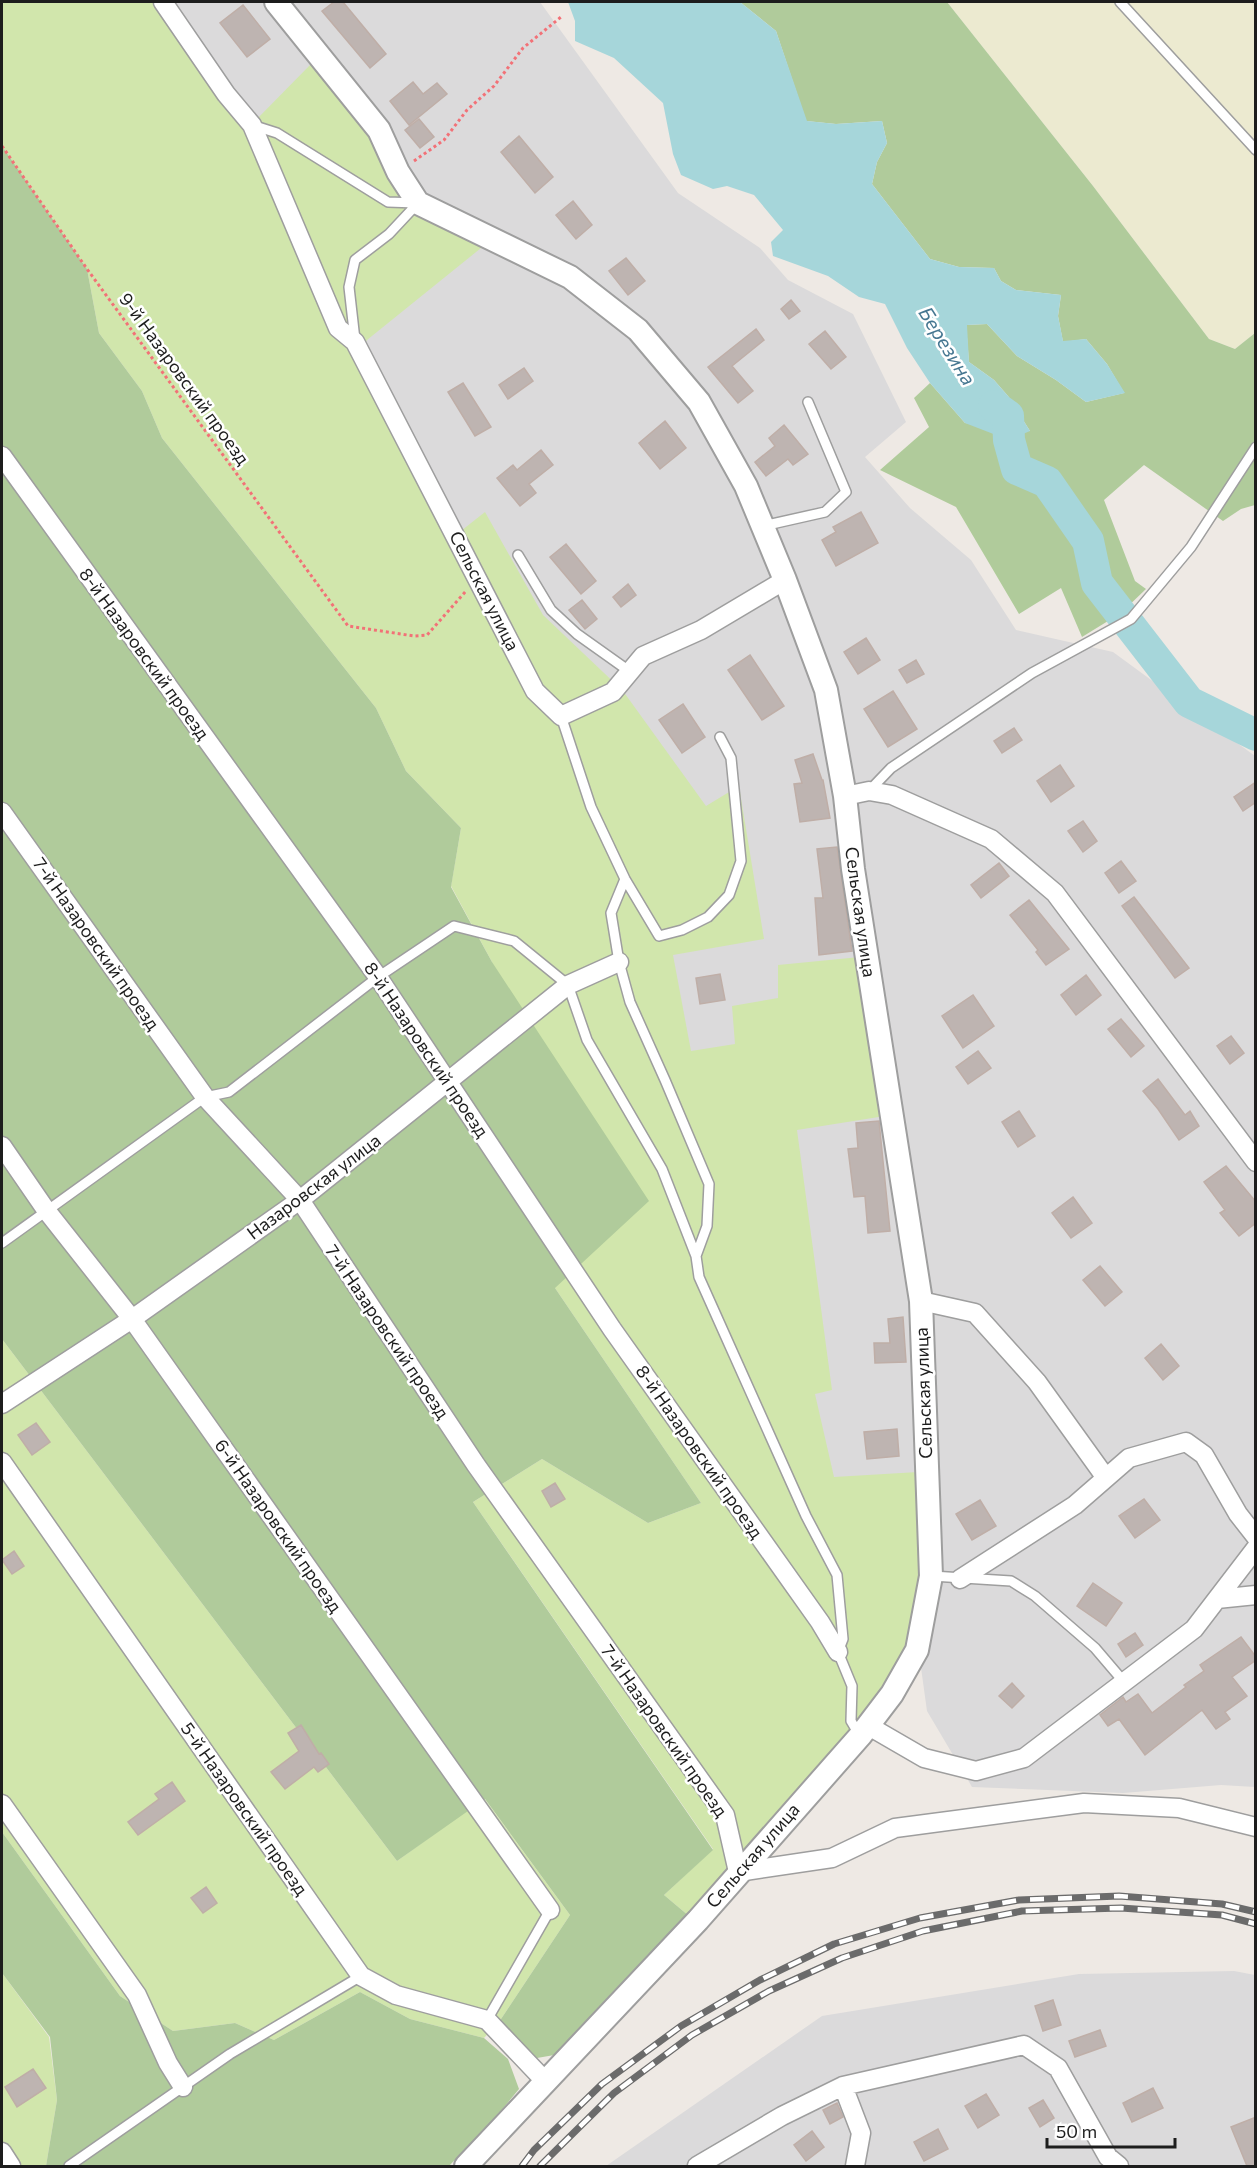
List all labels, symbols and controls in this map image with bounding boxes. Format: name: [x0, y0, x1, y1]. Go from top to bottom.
street label: 9-й Назаровский проезд: [115, 288, 255, 469]
water label: Березина: [914, 302, 981, 389]
street label: Сельская улица: [445, 527, 525, 654]
street label: 8-й Назаровский проезд: [75, 563, 215, 744]
street label: Сельская улица: [841, 845, 881, 978]
street label: 7-й Назаровский проезд: [29, 853, 165, 1034]
street label: 8-й Назаровский проезд: [360, 958, 494, 1142]
street label: Назаровская улица: [242, 1129, 385, 1244]
street label: 7-й Назаровский проезд: [321, 1240, 455, 1423]
street label: Сельская улица: [910, 1327, 936, 1459]
street label: 8-й Назаровский проезд: [631, 1360, 768, 1543]
street label: 6-й Назаровский проезд: [210, 1434, 347, 1617]
street label: 7-й Назаровский проезд: [597, 1640, 733, 1821]
street label: 5-й Назаровский проезд: [177, 1718, 313, 1900]
street label: Сельская улица: [701, 1799, 804, 1912]
scale bar: [1047, 2111, 1174, 2149]
text: 50 m: [1056, 2120, 1097, 2142]

